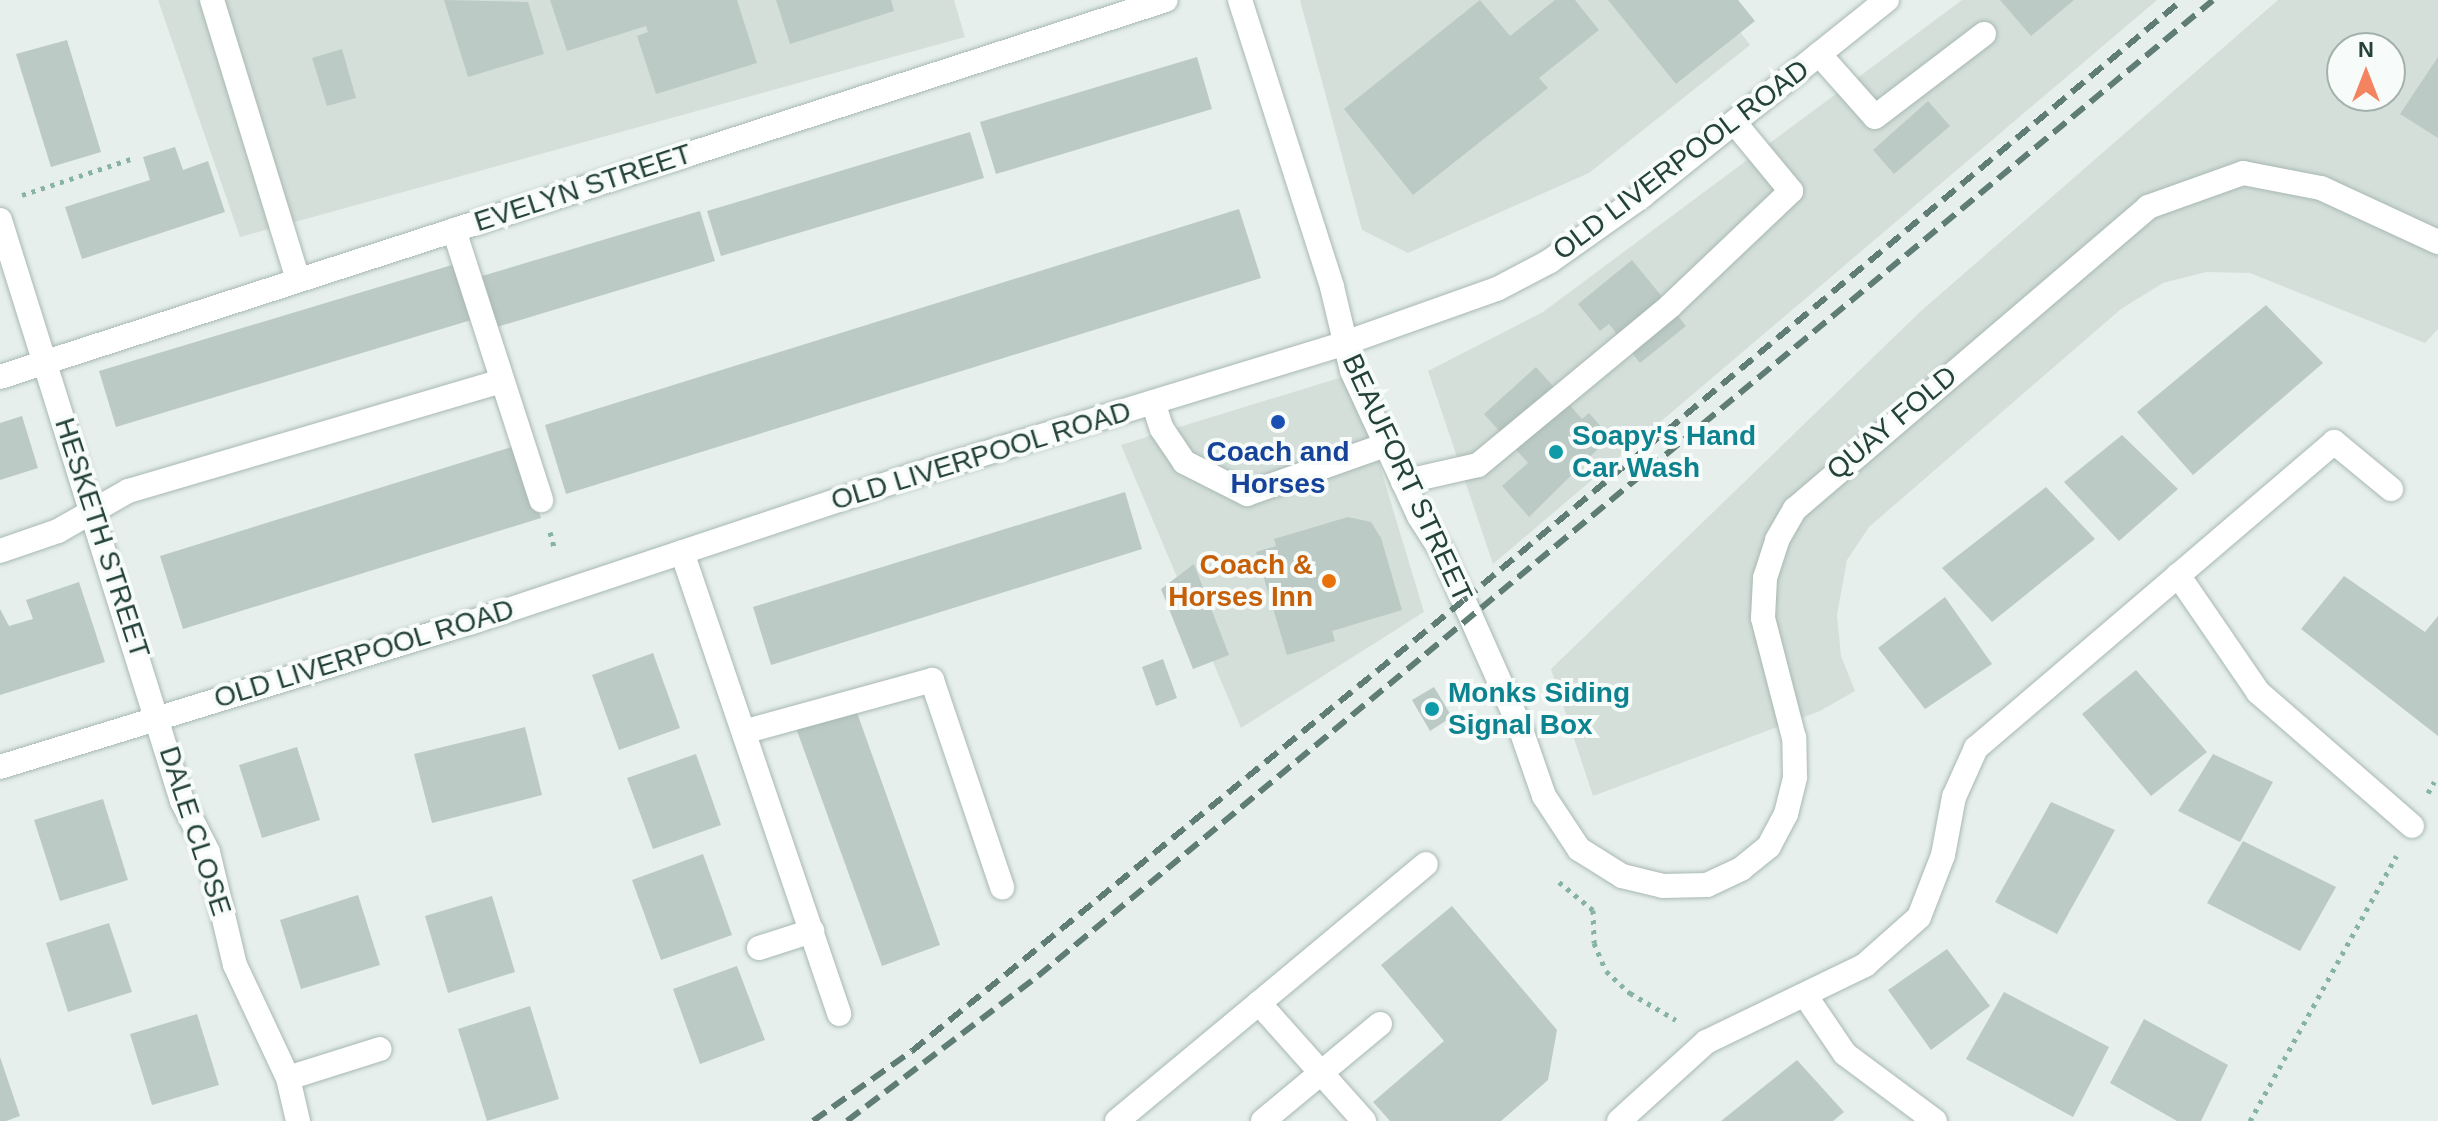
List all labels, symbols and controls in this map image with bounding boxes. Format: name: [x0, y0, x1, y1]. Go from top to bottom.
north arrow: [2326, 32, 2406, 112]
text: N: [2358, 37, 2374, 62]
street label: OLD LIVERPOOL ROAD: [1546, 52, 1816, 268]
street label: EVELYN STREET: [470, 137, 696, 239]
street label: BEAUFORT STREET: [1335, 348, 1479, 608]
street label: QUAY FOLD: [1820, 359, 1964, 487]
street label: OLD LIVERPOOL ROAD: [827, 394, 1135, 518]
marker: Coach and Horses: [1269, 413, 1287, 431]
street label: HESKETH STREET: [47, 414, 157, 662]
place label: Soapy's Hand Car Wash: [1572, 419, 1756, 485]
place label: Coach and Horses: [1206, 435, 1350, 501]
marker: Soapy's Hand Car Wash: [1547, 443, 1565, 461]
place label: Coach & Horses Inn: [1168, 548, 1313, 614]
marker: Coach & Horses Inn: [1320, 572, 1338, 590]
street label: OLD LIVERPOOL ROAD: [210, 592, 518, 716]
place label: Monks Siding Signal Box: [1448, 676, 1630, 742]
marker: Monks Siding Signal Box: [1423, 700, 1441, 718]
street label: DALE CLOSE: [152, 742, 238, 920]

